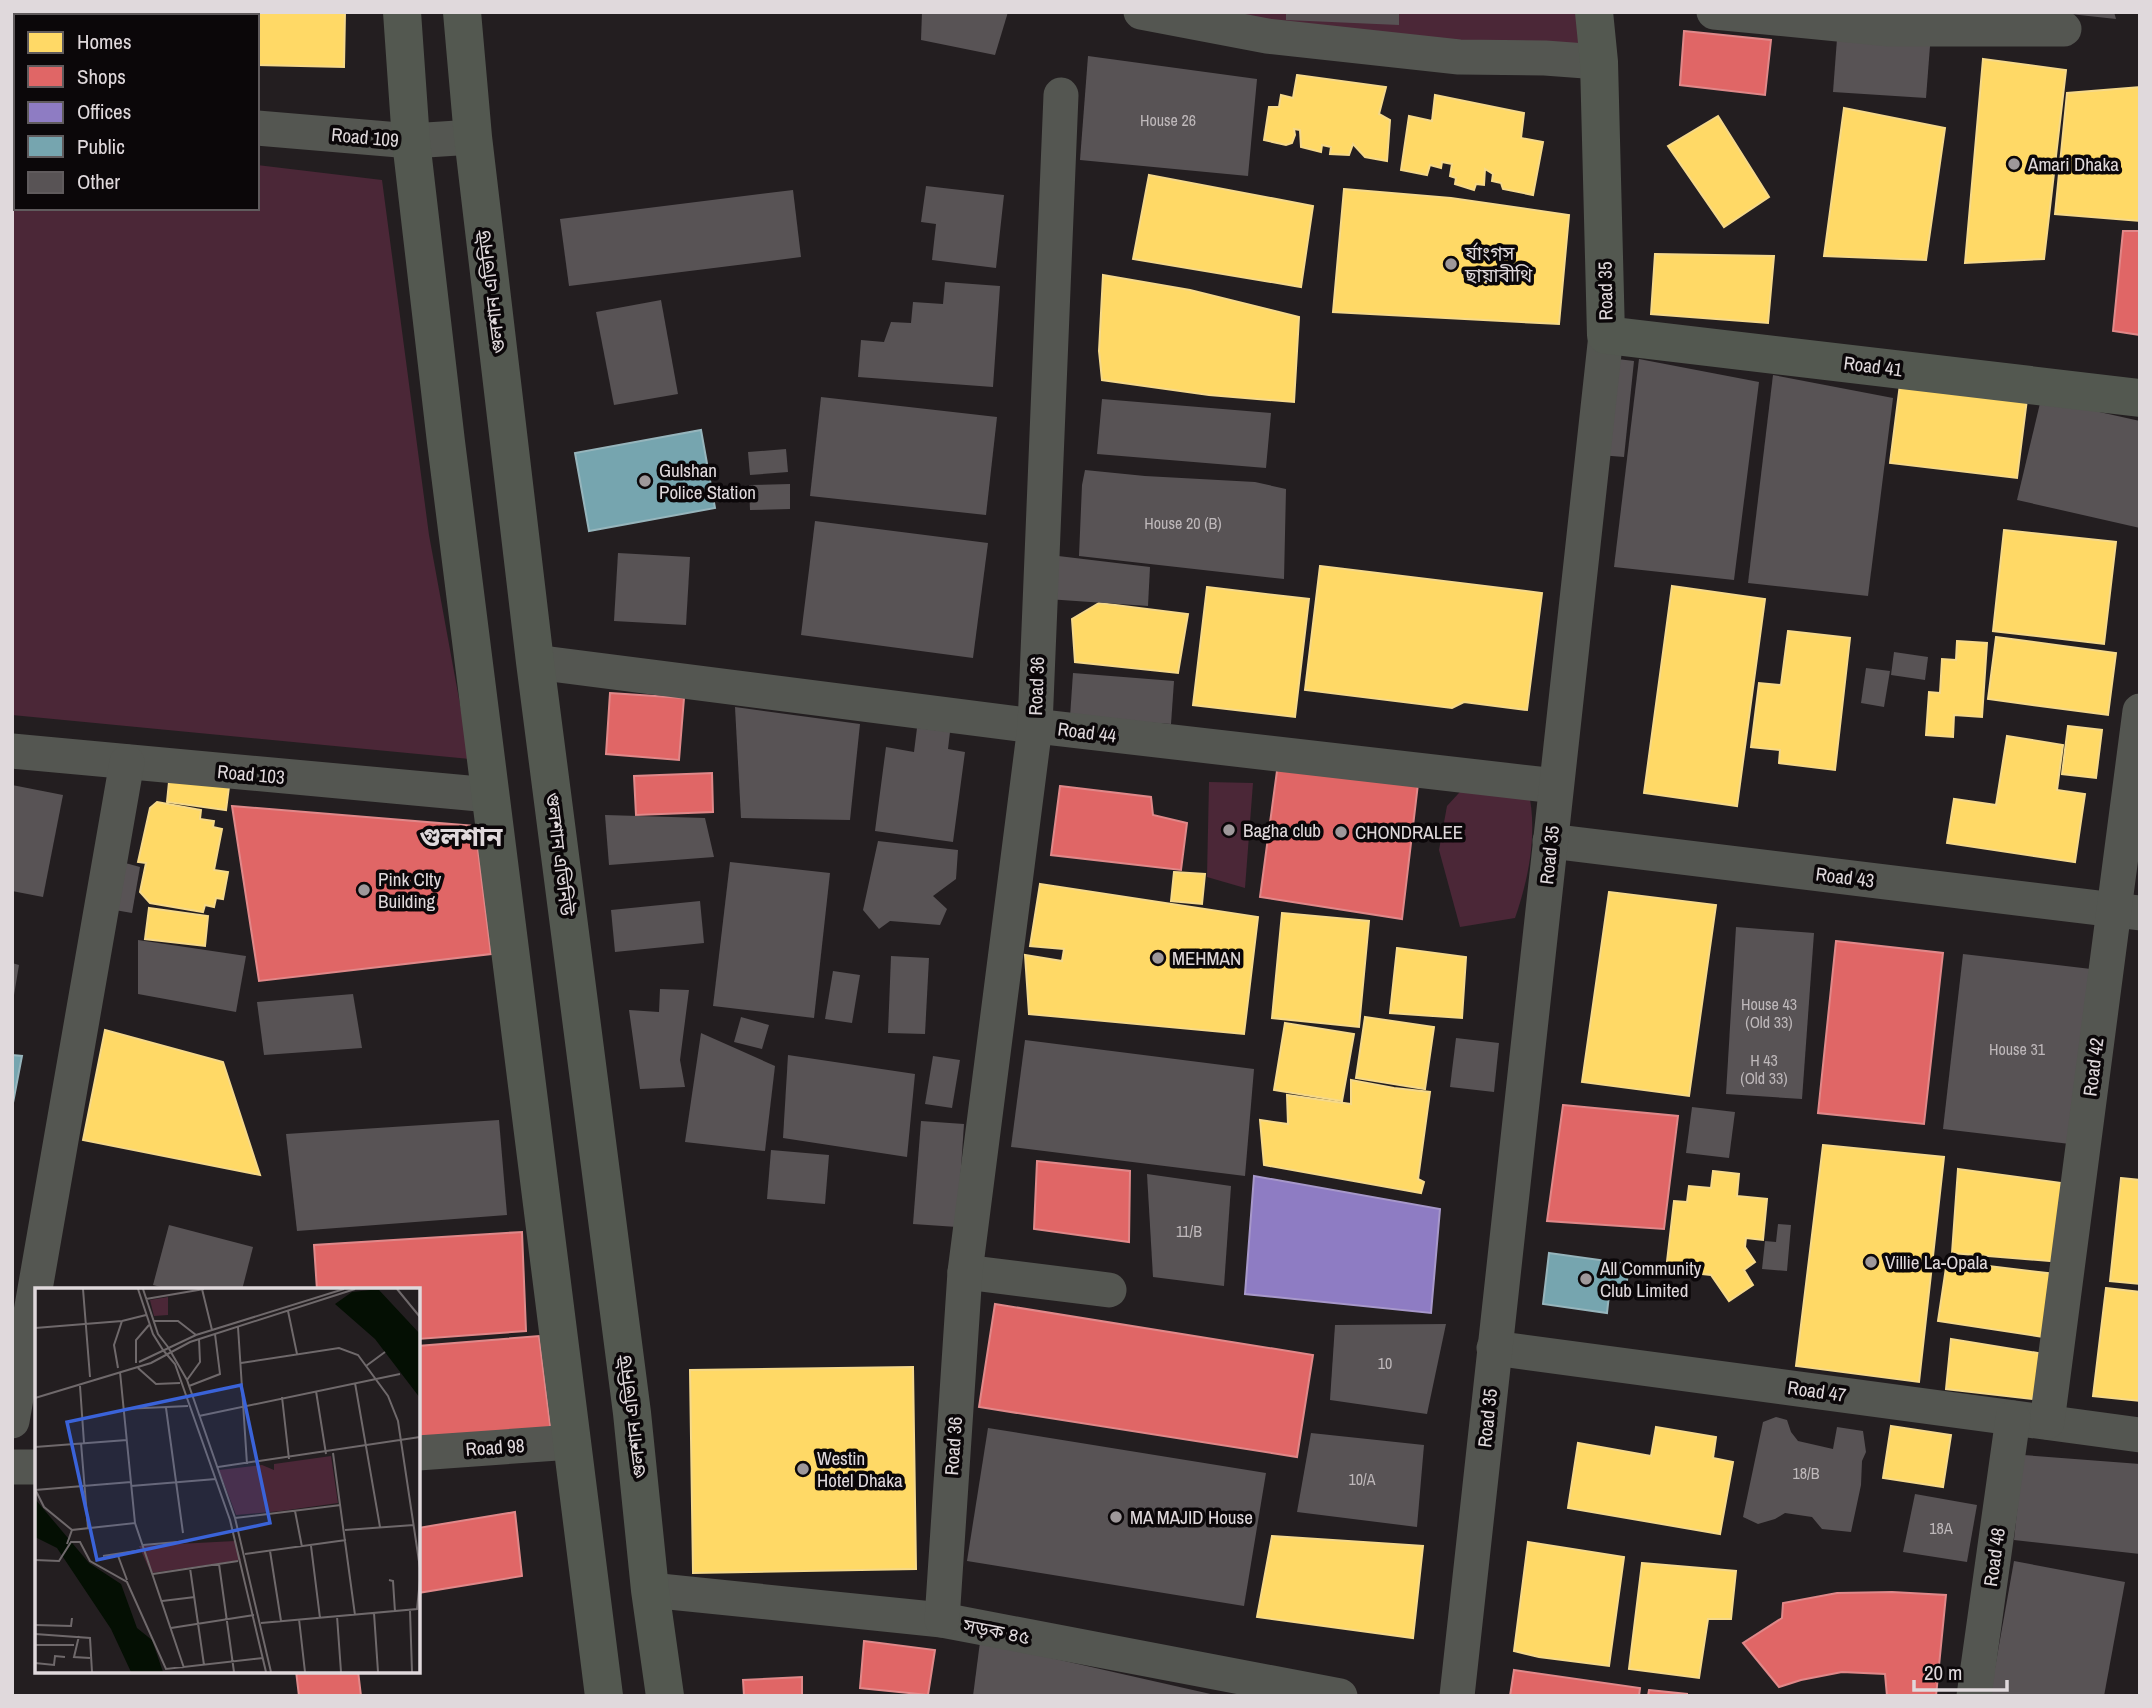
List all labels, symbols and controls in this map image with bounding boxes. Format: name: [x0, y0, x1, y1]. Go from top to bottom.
legend: [14, 14, 259, 210]
text: Homes: [77, 27, 132, 56]
text: Shops: [77, 62, 126, 91]
text: Offices: [77, 97, 131, 126]
house number: House 26: [1140, 109, 1196, 131]
street label: Road 109: [330, 121, 400, 153]
text: Public: [77, 132, 125, 161]
place label: Amari Dhaka: [2027, 151, 2119, 177]
marker: Amari Dhaka: [2006, 156, 2022, 172]
text: Other: [77, 167, 120, 196]
street label: গুলশান এভিনিউ: [470, 228, 511, 355]
place label: র্যাংগস ছায়াবীথি: [1464, 240, 1533, 288]
marker: র্যাংগস ছায়াবীথি: [1443, 256, 1459, 272]
street label: Road 35: [1591, 261, 1619, 321]
street label: Road 41: [1842, 350, 1904, 383]
place label: Gulshan Police Station: [659, 457, 756, 505]
marker: Gulshan Police Station: [637, 473, 653, 489]
house number: House 20 (B): [1144, 512, 1222, 534]
street label: Road 36: [1022, 656, 1050, 716]
street label: Road 44: [1056, 716, 1118, 749]
street label: Road 103: [216, 758, 286, 790]
street label: গুলশান এভিনিউ: [540, 791, 581, 918]
place label: Bagha club: [1243, 817, 1321, 843]
district label: গুলশান: [420, 819, 503, 854]
place label: CHONDRALEE: [1355, 819, 1463, 845]
marker: Bagha club: [1221, 822, 1237, 838]
marker: CHONDRALEE: [1333, 824, 1349, 840]
street label: Road 35: [1533, 824, 1565, 886]
street label: Road 43: [1814, 861, 1876, 893]
place label: Pink CIty Building: [378, 866, 441, 914]
marker: Pink CIty Building: [356, 882, 372, 898]
place label: MEHMAN: [1172, 945, 1241, 971]
marker: MEHMAN: [1150, 950, 1166, 966]
house number: House 43 (Old 33): [1741, 993, 1797, 1033]
street label: Road 42: [2077, 1036, 2109, 1098]
house number: House 31: [1989, 1038, 2046, 1060]
house number: H 43 (Old 33): [1740, 1049, 1788, 1089]
house number: 11/B: [1176, 1220, 1202, 1242]
place label: Villie La-Opala: [1885, 1249, 1988, 1275]
marker: Villie La-Opala: [1863, 1254, 1879, 1270]
place label: All Community Club Limited: [1599, 1255, 1701, 1303]
marker: All Community Club Limited: [1578, 1271, 1594, 1287]
inset map: [35, 1288, 420, 1673]
house number: 10: [1378, 1352, 1392, 1374]
street label: গুলশান এভিনিউ: [611, 1353, 652, 1480]
street label: Road 47: [1786, 1374, 1848, 1408]
street label: Road 35: [1471, 1387, 1503, 1449]
street label: Road 36: [938, 1416, 968, 1476]
street label: Road 98: [465, 1432, 525, 1462]
place label: Westin Hotel Dhaka: [817, 1445, 903, 1493]
marker: Westin Hotel Dhaka: [795, 1461, 811, 1477]
house number: 18/B: [1793, 1462, 1820, 1484]
house number: 10/A: [1349, 1468, 1376, 1490]
place label: MA MAJID House: [1130, 1504, 1253, 1530]
marker: MA MAJID House: [1108, 1509, 1124, 1525]
house number: 18A: [1929, 1517, 1953, 1539]
street label: Road 48: [1977, 1526, 2011, 1588]
street label: সড়ক ৪৫: [960, 1612, 1033, 1650]
scale bar: [1914, 1648, 2007, 1692]
text: 20 m: [1924, 1658, 1962, 1687]

